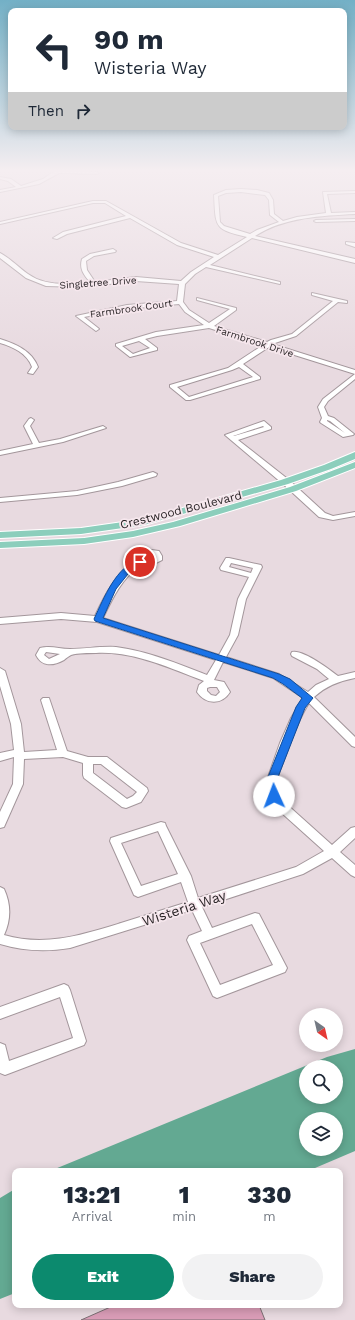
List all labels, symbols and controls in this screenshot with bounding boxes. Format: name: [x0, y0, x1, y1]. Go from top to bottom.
text: 90 m: [94, 23, 164, 56]
icon: left: [28, 24, 80, 76]
text: Wisteria Way: [94, 57, 207, 78]
icon: right: [72, 100, 94, 122]
text: Then: [28, 102, 64, 120]
street label: Singletree Drive: [59, 274, 137, 291]
street label: Farmbrook Court: [89, 297, 174, 320]
street label: Farmbrook Drive: [215, 324, 295, 359]
street label: Crestwood Boulevard: [119, 488, 243, 532]
pin: [123, 545, 157, 579]
icon: arrive: [129, 551, 151, 573]
position arrow: [253, 775, 295, 817]
street label: Wisteria Way: [140, 887, 229, 929]
north arrow: [299, 1008, 343, 1052]
map controls: [299, 1008, 343, 1156]
button: search: [299, 1060, 343, 1104]
button: layers: [299, 1112, 343, 1156]
text: 13:21: [63, 1181, 121, 1209]
text: 1: [179, 1181, 189, 1209]
text: 330: [247, 1181, 292, 1209]
text: Arrival: [72, 1209, 112, 1224]
text: min: [172, 1209, 196, 1224]
text: m: [263, 1209, 276, 1224]
button: Exit: [32, 1254, 174, 1300]
button: Share: [182, 1254, 323, 1300]

